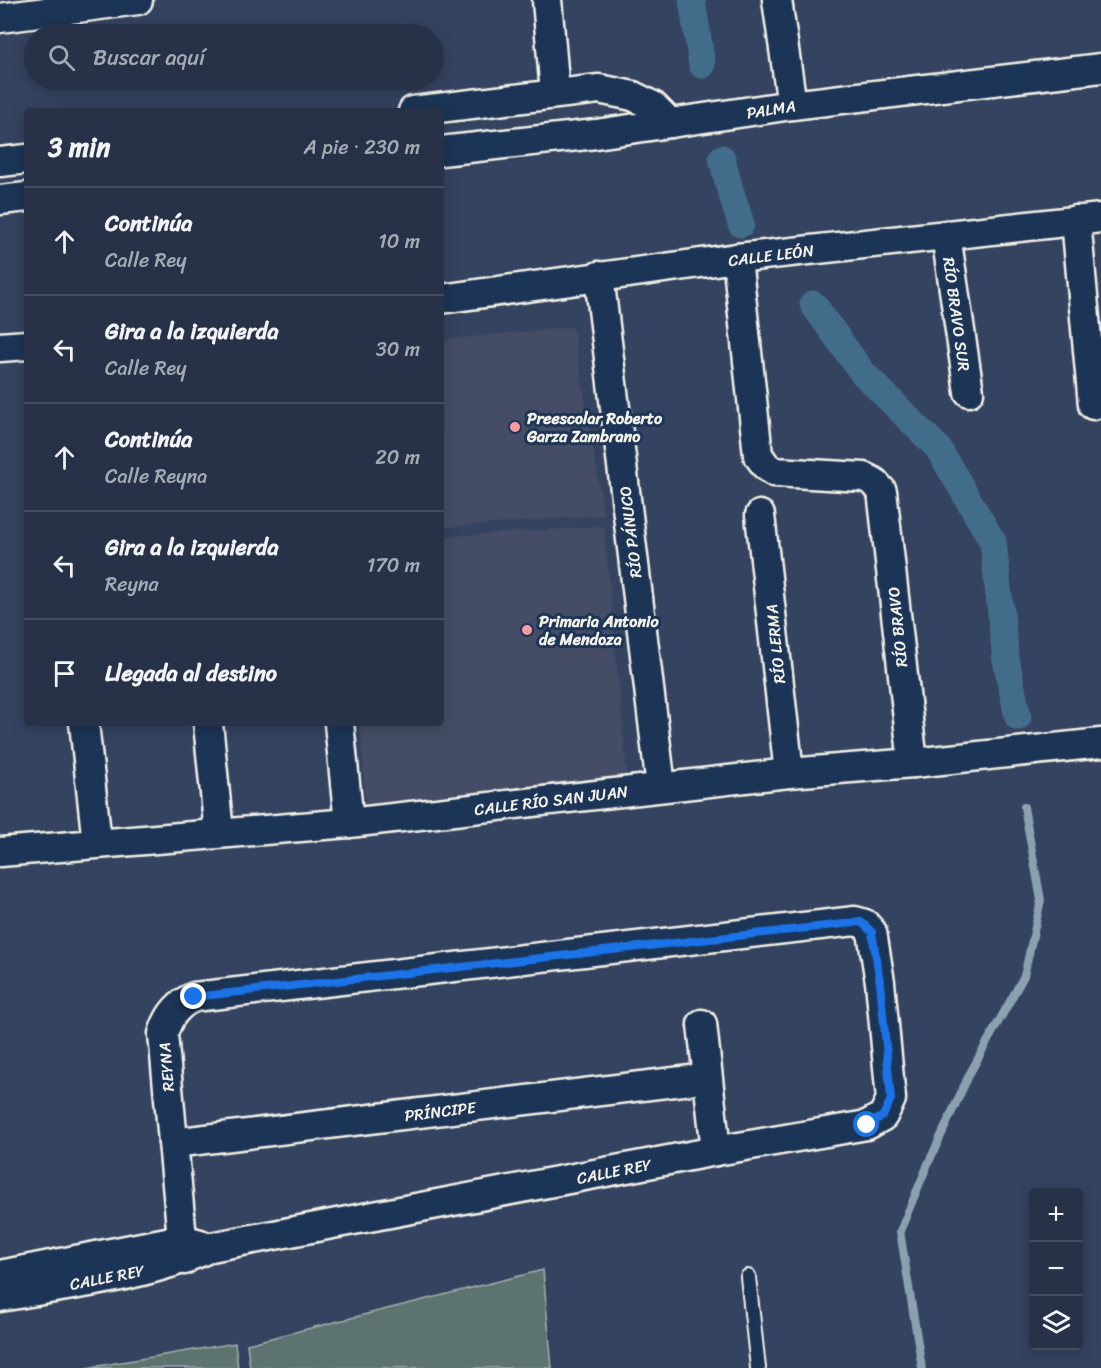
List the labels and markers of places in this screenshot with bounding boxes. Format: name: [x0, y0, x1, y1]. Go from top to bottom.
place label: Preescolar Roberto Garza Zambrano: [526, 404, 663, 451]
marker: Preescolar Roberto Garza Zambrano: [508, 420, 522, 434]
place label: Primaria Antonio de Mendoza: [539, 607, 660, 654]
marker: Primaria Antonio de Mendoza: [520, 623, 534, 637]

